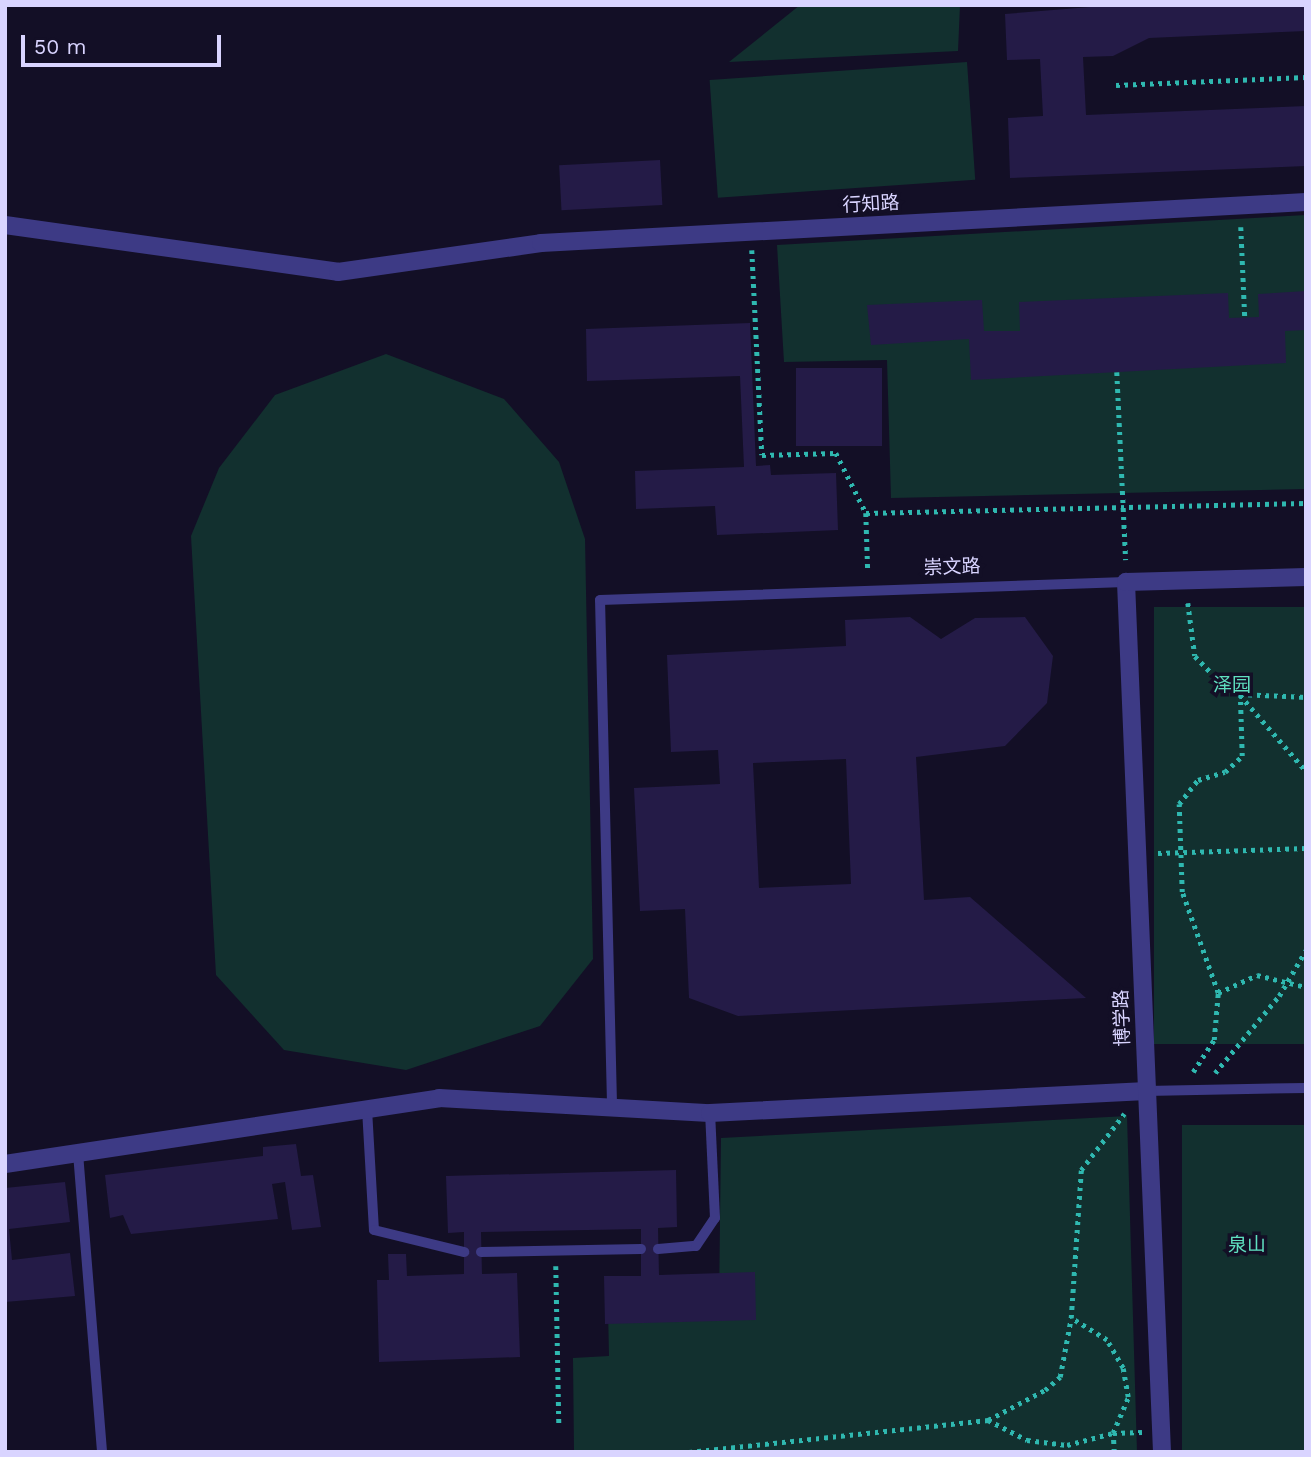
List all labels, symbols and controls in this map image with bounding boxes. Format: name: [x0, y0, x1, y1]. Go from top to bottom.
scale bar: [24, 21, 224, 65]
text: 50 m: [34, 34, 86, 59]
street label: 行知路: [842, 191, 900, 217]
street label: 崇文路: [923, 555, 981, 579]
park label: 泽园: [1213, 674, 1251, 696]
street label: 博学路: [1110, 989, 1134, 1047]
park label: 泉山: [1228, 1234, 1266, 1256]

